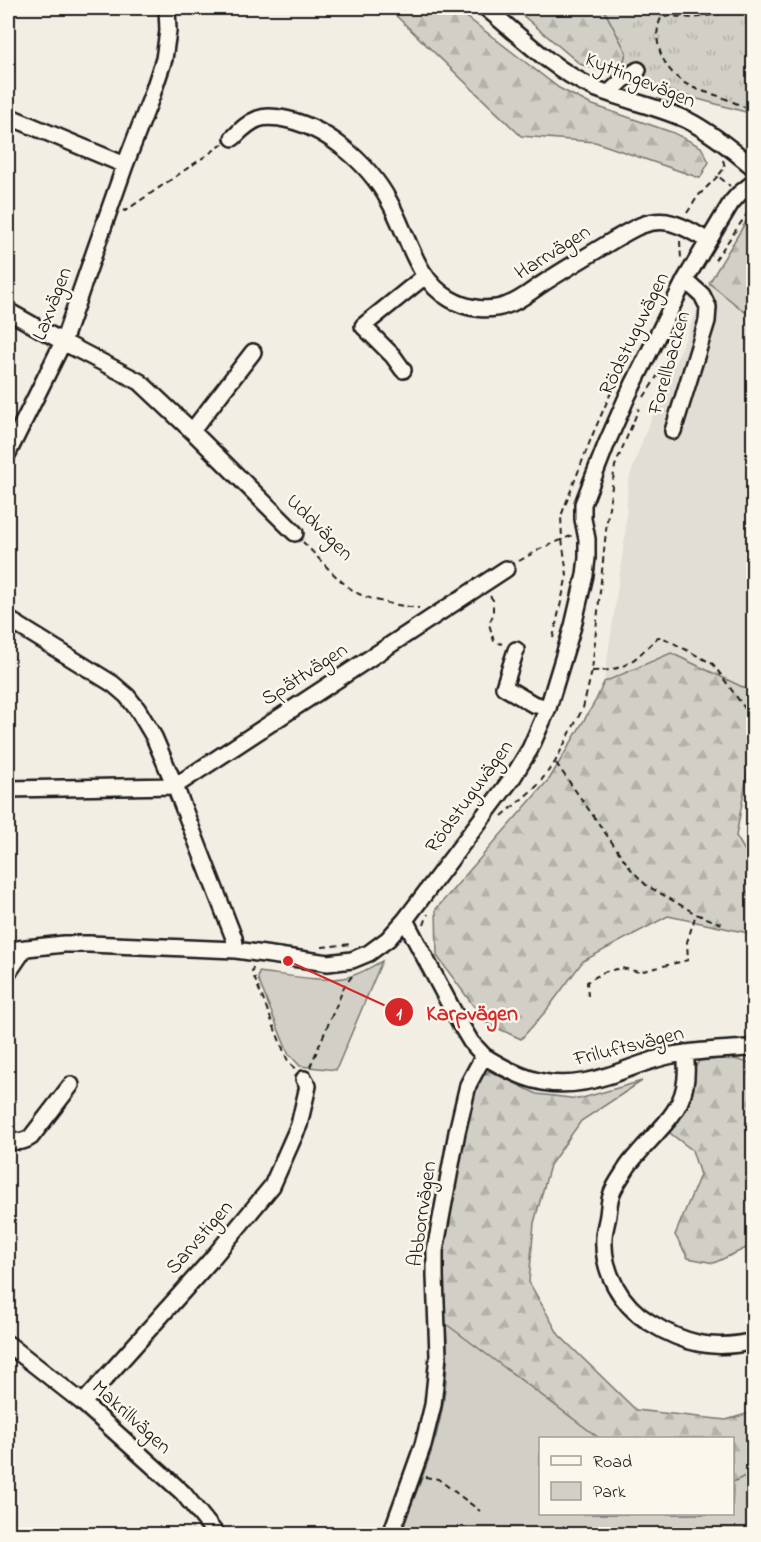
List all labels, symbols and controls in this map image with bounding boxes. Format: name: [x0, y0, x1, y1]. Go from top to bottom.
street label: Kyttingevägen: [579, 45, 700, 119]
street label: Harrvägen: [509, 218, 598, 290]
street label: Laxvägen: [25, 263, 83, 346]
street label: Rödstuguvägen: [592, 267, 680, 401]
street label: Forellbacken: [641, 308, 699, 419]
street label: Uddvägen: [277, 487, 360, 570]
street label: Spättvägen: [256, 636, 355, 716]
street label: Rödstuguvägen: [419, 734, 523, 861]
callout: Karpvägen: [384, 992, 529, 1032]
text: Karpvägen: [426, 999, 518, 1032]
text: 1: [396, 1002, 402, 1028]
street label: Friluftsvägen: [570, 1019, 688, 1077]
street label: Abborrvägen: [401, 1159, 447, 1269]
street label: Sarvstigen: [159, 1194, 242, 1283]
street label: Makrillvägen: [83, 1374, 178, 1464]
legend: [539, 1437, 734, 1515]
text: Road: [593, 1450, 632, 1476]
text: Park: [593, 1480, 626, 1506]

